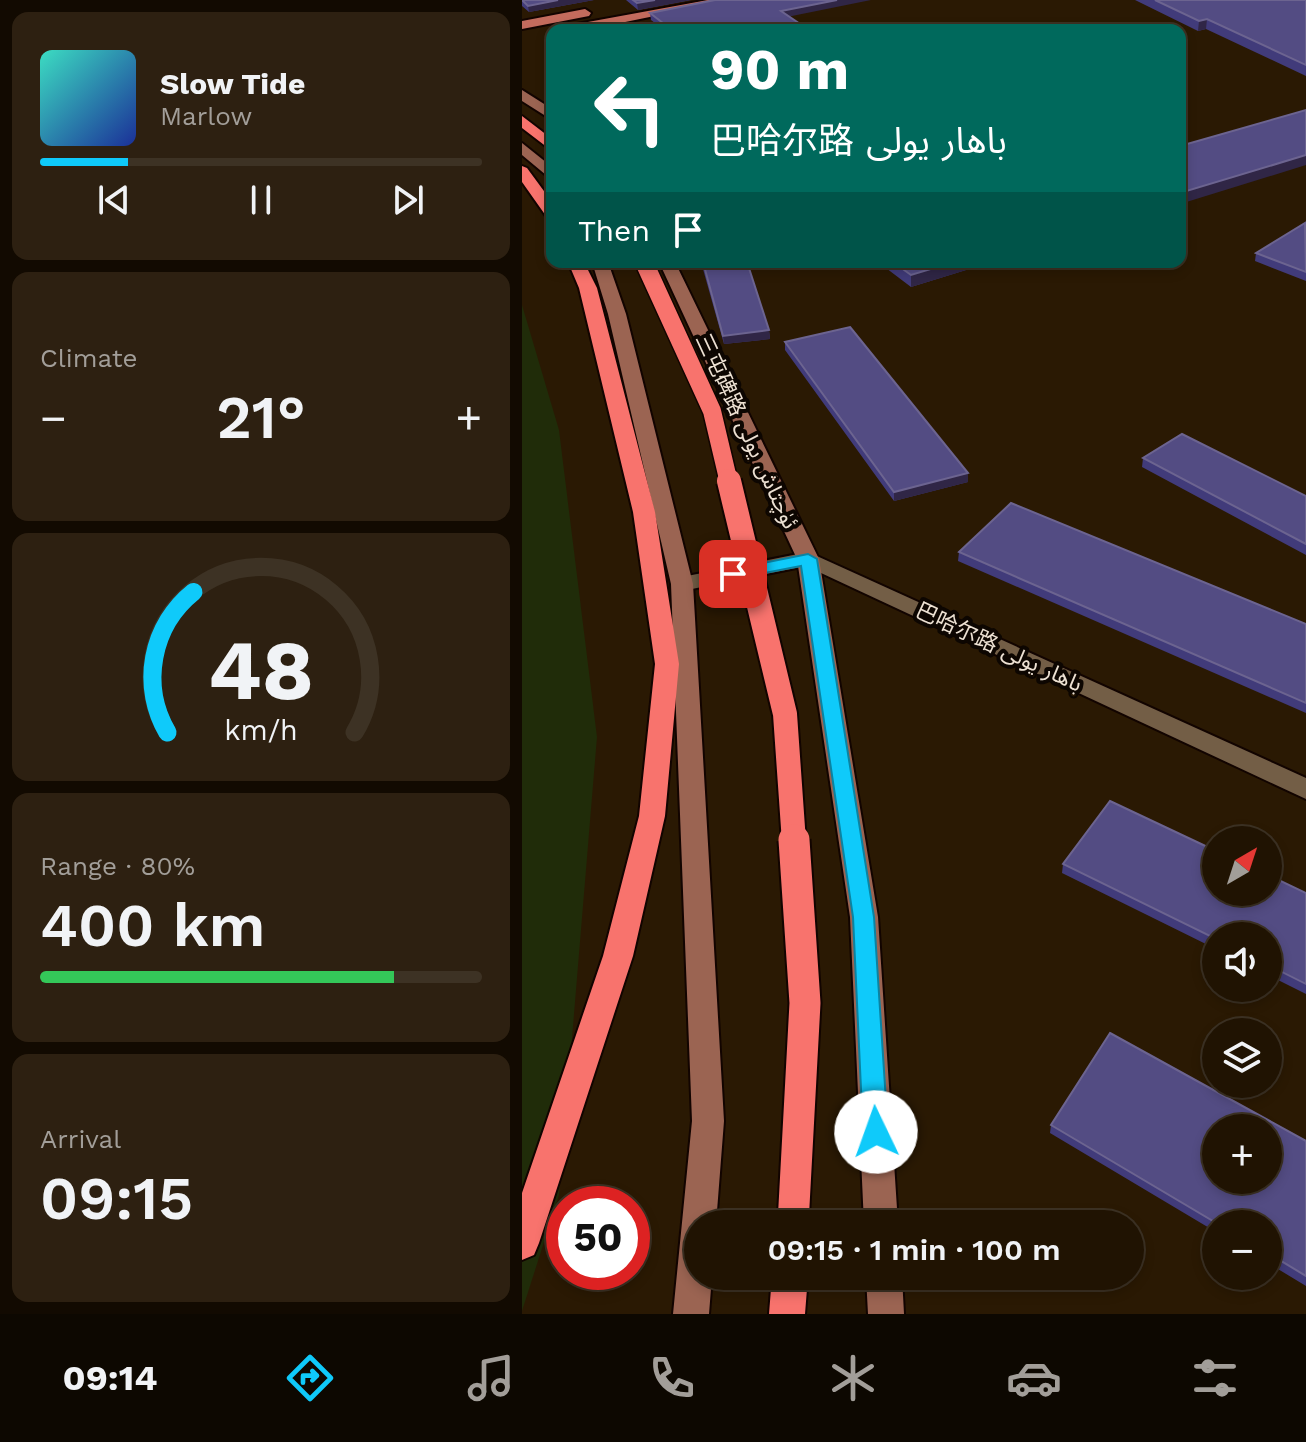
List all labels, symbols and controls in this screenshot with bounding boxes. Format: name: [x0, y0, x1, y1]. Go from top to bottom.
text: 90 m: [710, 37, 849, 103]
icon: left: [578, 56, 682, 160]
text: Slow Tide: [160, 66, 305, 101]
text: Marlow: [160, 101, 252, 131]
text: 巴哈尔路 باھار يولى: [710, 120, 1007, 162]
icon: previous: [92, 178, 136, 222]
icon: pause: [239, 178, 283, 222]
icon: next: [386, 178, 430, 222]
icon: arrive: [666, 208, 710, 252]
text: Then: [578, 213, 650, 248]
street label: 三屯碑路 ئۈچتاش يولى: [689, 329, 803, 533]
text: Climate: [40, 343, 138, 373]
text: 21°: [216, 382, 306, 453]
text: −: [40, 392, 67, 444]
text: +: [455, 392, 482, 444]
pin: [699, 540, 767, 608]
icon: arrive: [711, 552, 755, 596]
street label: 巴哈尔路 باھار يولى: [911, 597, 1086, 698]
text: 48: [208, 622, 314, 719]
text: km/h: [224, 713, 298, 747]
north arrow: [1202, 826, 1282, 906]
map controls: [1202, 826, 1282, 1290]
text: Range · 80%: [40, 851, 195, 881]
text: 400 km: [40, 890, 265, 961]
button: sound: [1202, 922, 1282, 1002]
button: layers: [1202, 1018, 1282, 1098]
position arrow: [834, 1090, 918, 1174]
button: +: [1202, 1114, 1282, 1194]
text: Arrival: [40, 1124, 121, 1154]
text: 09:15: [40, 1163, 193, 1234]
speed limit sign: 50: [546, 1186, 650, 1290]
button: −: [1202, 1210, 1282, 1290]
text: 09:15 · 1 min · 100 m: [767, 1232, 1061, 1267]
icon: directions: [282, 1350, 338, 1406]
icon: music: [463, 1350, 519, 1406]
icon: phone: [644, 1350, 700, 1406]
icon: climate: [825, 1350, 881, 1406]
icon: car: [1006, 1350, 1062, 1406]
icon: filters: [1187, 1350, 1243, 1406]
text: 09:14: [62, 1357, 158, 1399]

